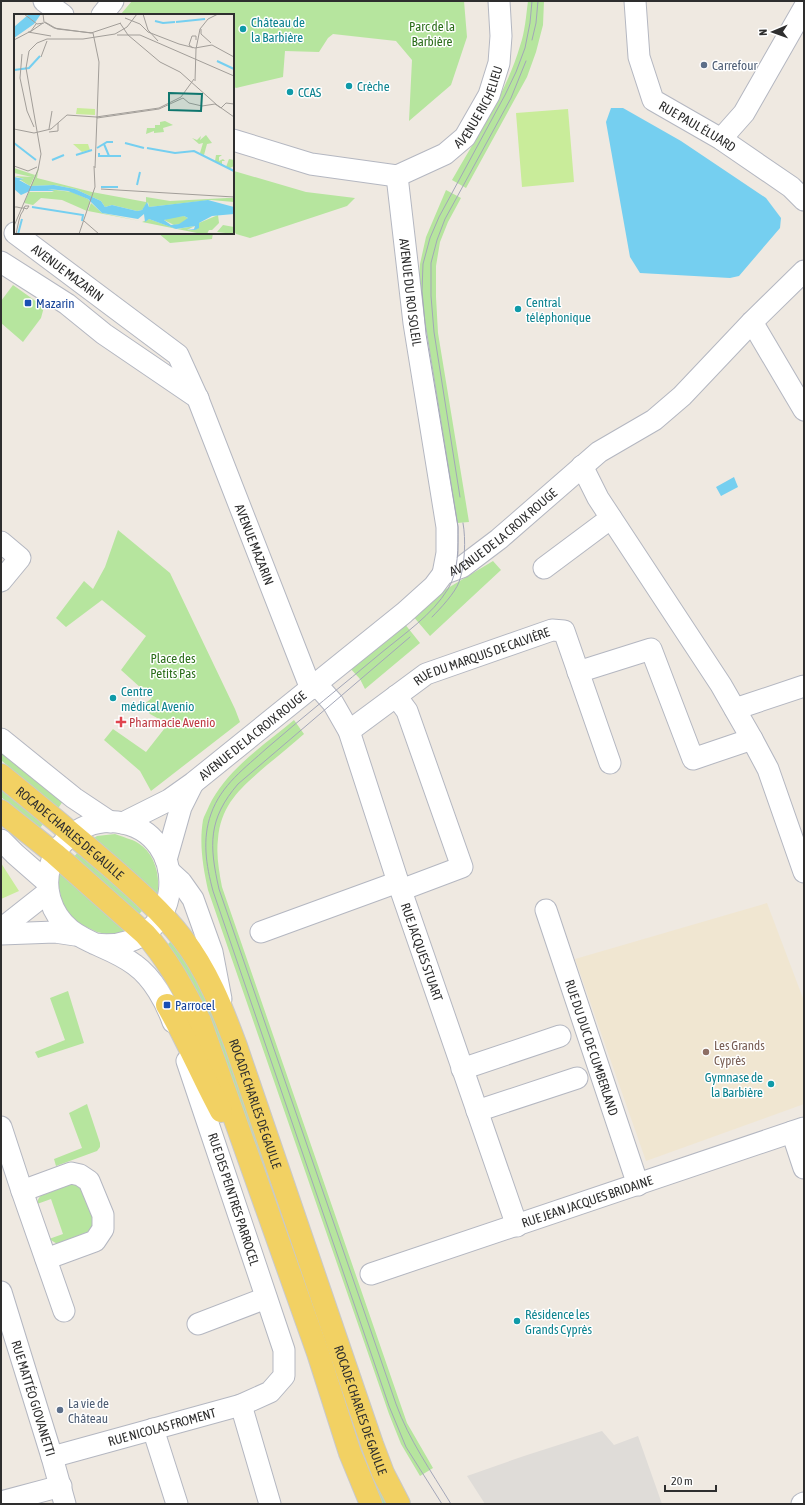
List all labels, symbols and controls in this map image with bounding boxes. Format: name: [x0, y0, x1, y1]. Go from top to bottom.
north arrow: [753, 12, 793, 52]
inset map: [14, 14, 234, 234]
place label: Château de la Barbière: [251, 15, 305, 45]
park label: Parc de la Barbière: [409, 19, 455, 49]
marker: Château de la Barbière: [238, 24, 248, 34]
text: N: [757, 29, 769, 36]
place label: Carrefour: [712, 58, 757, 73]
marker: Carrefour: [699, 60, 709, 70]
street label: AVENUE RICHELIEU: [451, 64, 506, 151]
place label: Crèche: [357, 79, 390, 94]
marker: Crèche: [344, 81, 354, 91]
place label: CCAS: [298, 85, 322, 100]
marker: CCAS: [285, 87, 295, 97]
street label: RUE PAUL ÉLUARD: [656, 98, 739, 155]
street label: AVENUE DU ROI SOLEIL: [396, 238, 425, 347]
street label: AVENUE MAZARIN: [29, 241, 106, 305]
place label: Central téléphonique: [526, 295, 591, 325]
place label: Mazarin: [36, 296, 75, 311]
marker: Mazarin: [23, 298, 33, 308]
marker: Central téléphonique: [513, 304, 523, 314]
street label: AVENUE DE LA CROIX ROUGE: [447, 485, 560, 579]
street label: AVENUE MAZARIN: [232, 502, 277, 587]
street label: RUE DU MARQUIS DE CALVIÈRE: [411, 624, 552, 689]
park label: Place des Petits Pas: [150, 651, 196, 681]
place label: Centre médical Avenio: [121, 684, 194, 714]
street label: AVENUE DE LA CROIX ROUGE: [196, 688, 310, 783]
marker: Centre médical Avenio: [108, 693, 118, 703]
place label: Pharmacie Avenio: [129, 715, 215, 730]
marker: Pharmacie Avenio: [116, 717, 126, 727]
street label: ROCADE CHARLES DE GAULLE: [13, 783, 127, 883]
street label: RUE JACQUES STUART: [398, 901, 446, 1003]
street label: RUE DU DUC DE CUMBERLAND: [562, 978, 621, 1118]
place label: Parrocel: [175, 998, 216, 1013]
marker: Parrocel: [162, 1000, 172, 1010]
street label: ROCADE CHARLES DE GAULLE: [226, 1037, 284, 1171]
place label: Les Grands Cyprès: [714, 1038, 765, 1068]
marker: Les Grands Cyprès: [701, 1047, 711, 1057]
place label: Gymnase de la Barbière: [705, 1070, 763, 1100]
marker: Gymnase de la Barbière: [766, 1079, 776, 1089]
street label: RUE DES PEINTRES PARROCEL: [205, 1131, 262, 1267]
street label: RUE JEAN JACQUES BRIDAINE: [520, 1172, 655, 1231]
place label: Résidence les Grands Cyprès: [525, 1307, 592, 1337]
marker: Résidence les Grands Cyprès: [512, 1316, 522, 1326]
street label: RUE MATTÉO GIOVANETTI: [8, 1338, 58, 1458]
street label: ROCADE CHARLES DE GAULLE: [331, 1343, 390, 1477]
place label: La vie de Château: [68, 1396, 109, 1426]
marker: La vie de Château: [55, 1405, 65, 1415]
street label: RUE NICOLAS FROMENT: [106, 1405, 218, 1449]
scale bar: [665, 1467, 716, 1493]
text: 20 m: [671, 1474, 693, 1488]

